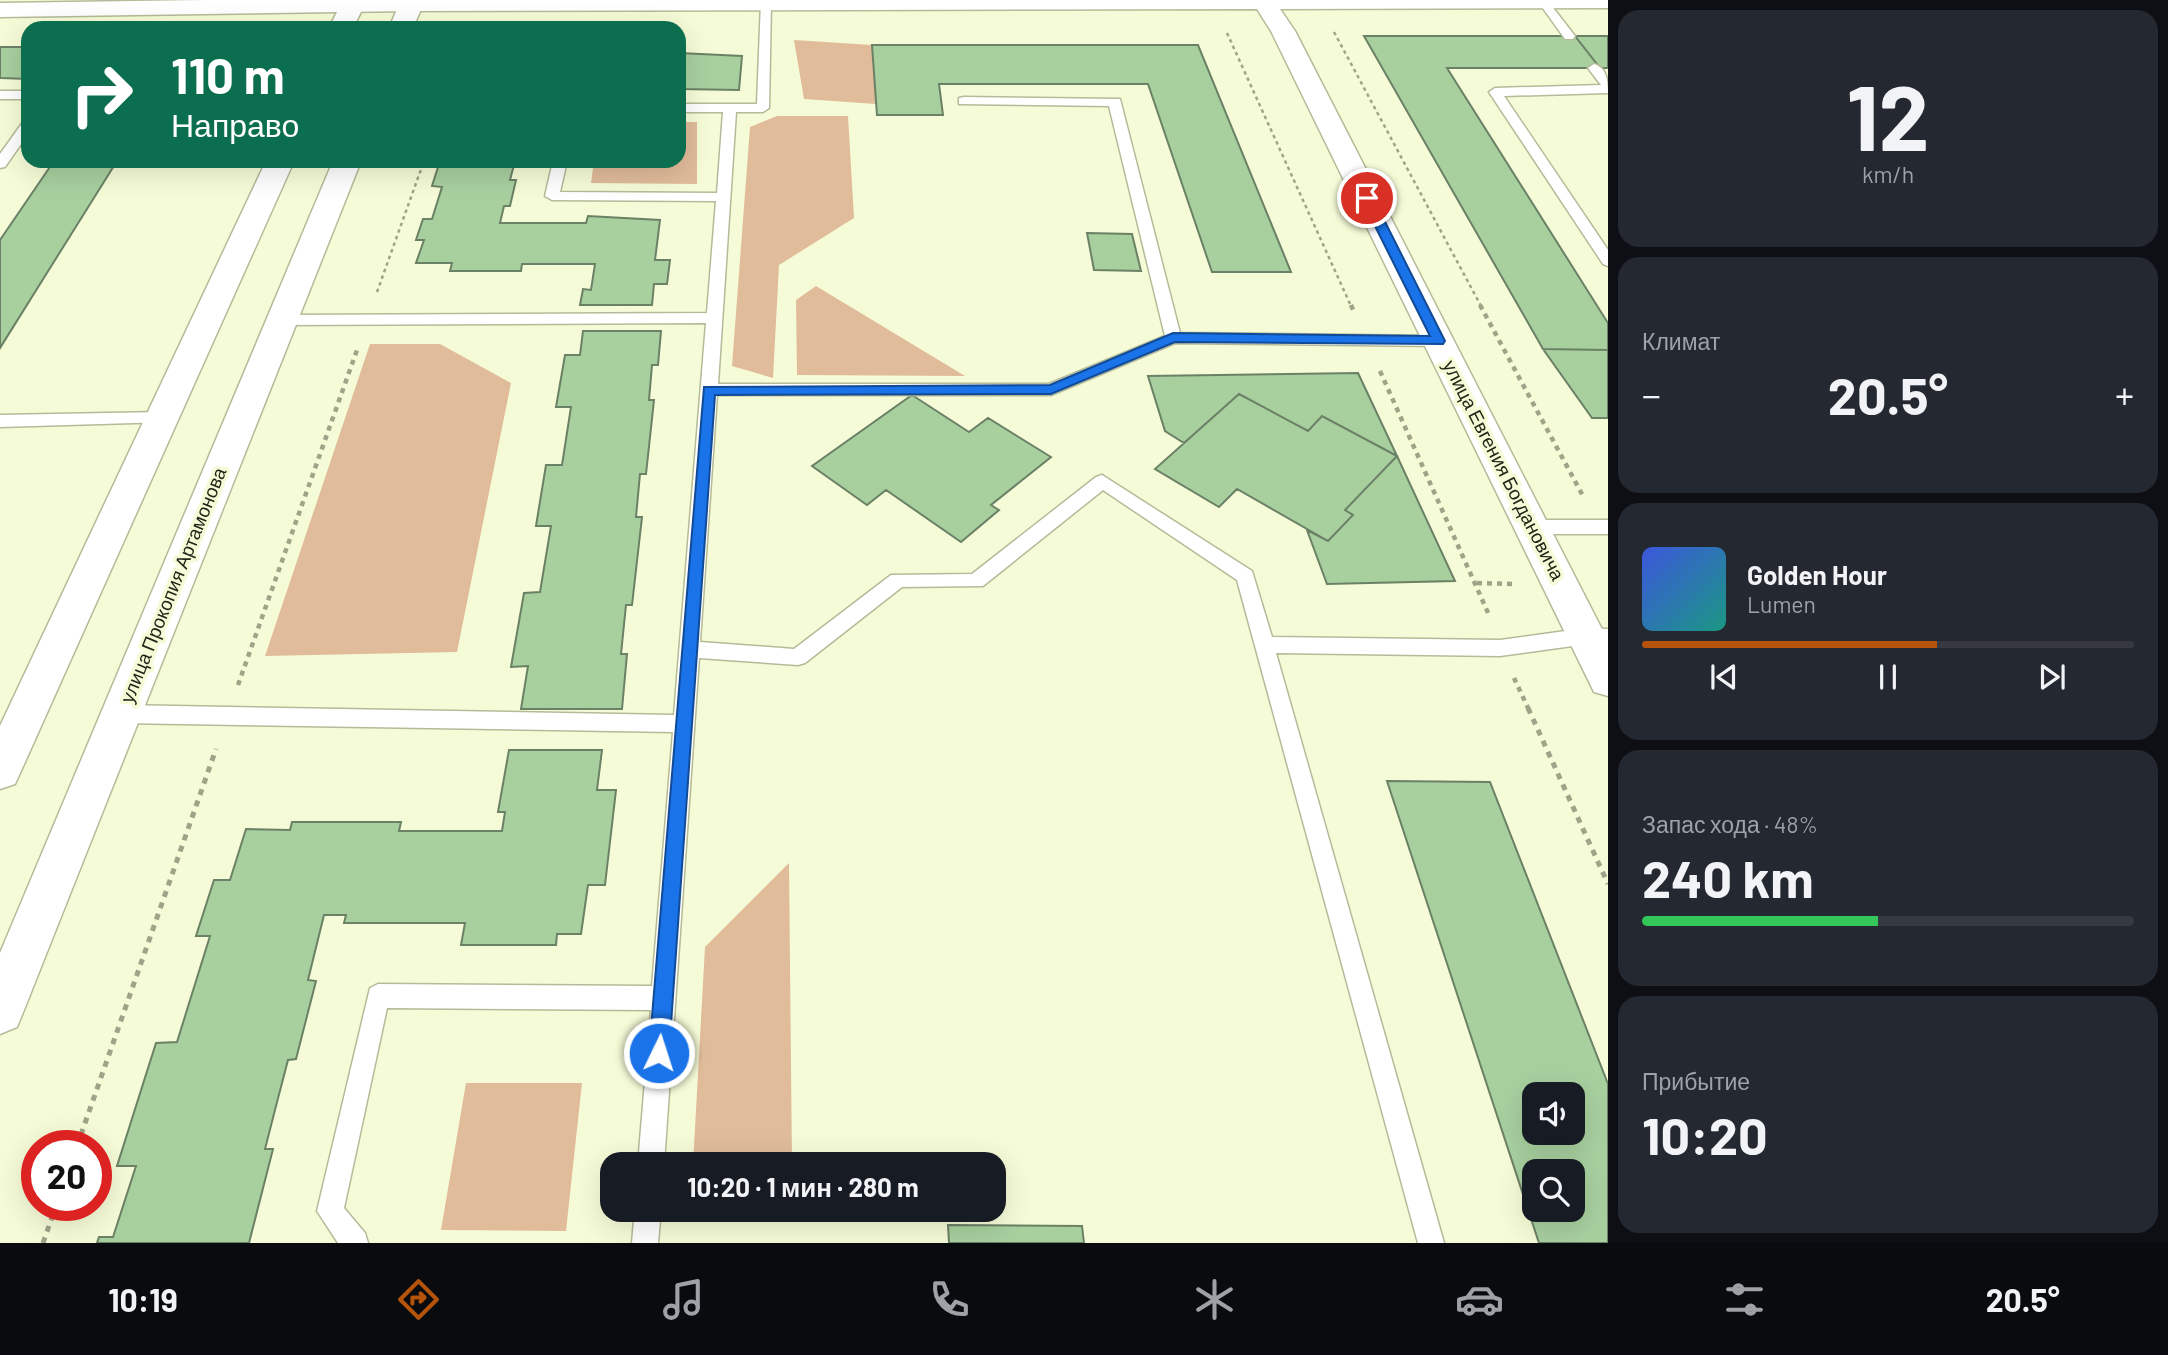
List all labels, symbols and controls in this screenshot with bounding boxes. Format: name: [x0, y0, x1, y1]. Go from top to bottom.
text: 110 m: [171, 45, 285, 104]
icon: right: [56, 49, 147, 140]
text: 12: [1846, 60, 1930, 169]
text: Направо: [171, 105, 299, 143]
text: km/h: [1862, 160, 1914, 188]
pin: [1337, 168, 1397, 228]
icon: arrive: [1348, 179, 1386, 217]
text: Климат: [1642, 327, 1720, 355]
street label: улица Евгения Богдановича: [1439, 356, 1570, 584]
text: 20.5°: [1828, 363, 1948, 425]
text: −: [1642, 371, 1661, 417]
text: +: [2115, 371, 2134, 417]
street label: улица Прокопия Артамонова: [115, 463, 231, 706]
text: Golden Hour: [1747, 559, 1887, 590]
text: Lumen: [1747, 590, 1816, 618]
icon: previous: [1705, 658, 1743, 696]
icon: pause: [1869, 658, 1907, 696]
icon: next: [2033, 658, 2071, 696]
text: Запас хода · 48%: [1642, 810, 1818, 838]
text: 240 km: [1642, 846, 1814, 908]
position arrow: [622, 1016, 696, 1090]
text: Прибытие: [1642, 1067, 1750, 1095]
map controls: [1522, 1082, 1585, 1222]
button: sound: [1522, 1082, 1585, 1145]
text: 10:20: [1642, 1103, 1768, 1165]
speed limit sign: 20: [21, 1130, 112, 1221]
button: search: [1522, 1159, 1585, 1222]
text: 10:20 · 1 мин · 280 m: [687, 1171, 919, 1202]
icon: directions: [394, 1275, 443, 1324]
icon: music: [659, 1275, 708, 1324]
icon: phone: [925, 1275, 974, 1324]
icon: climate: [1190, 1275, 1239, 1324]
icon: car: [1455, 1275, 1504, 1324]
icon: filters: [1720, 1275, 1769, 1324]
text: 10:19: [108, 1280, 178, 1318]
text: 20.5°: [1986, 1280, 2060, 1318]

